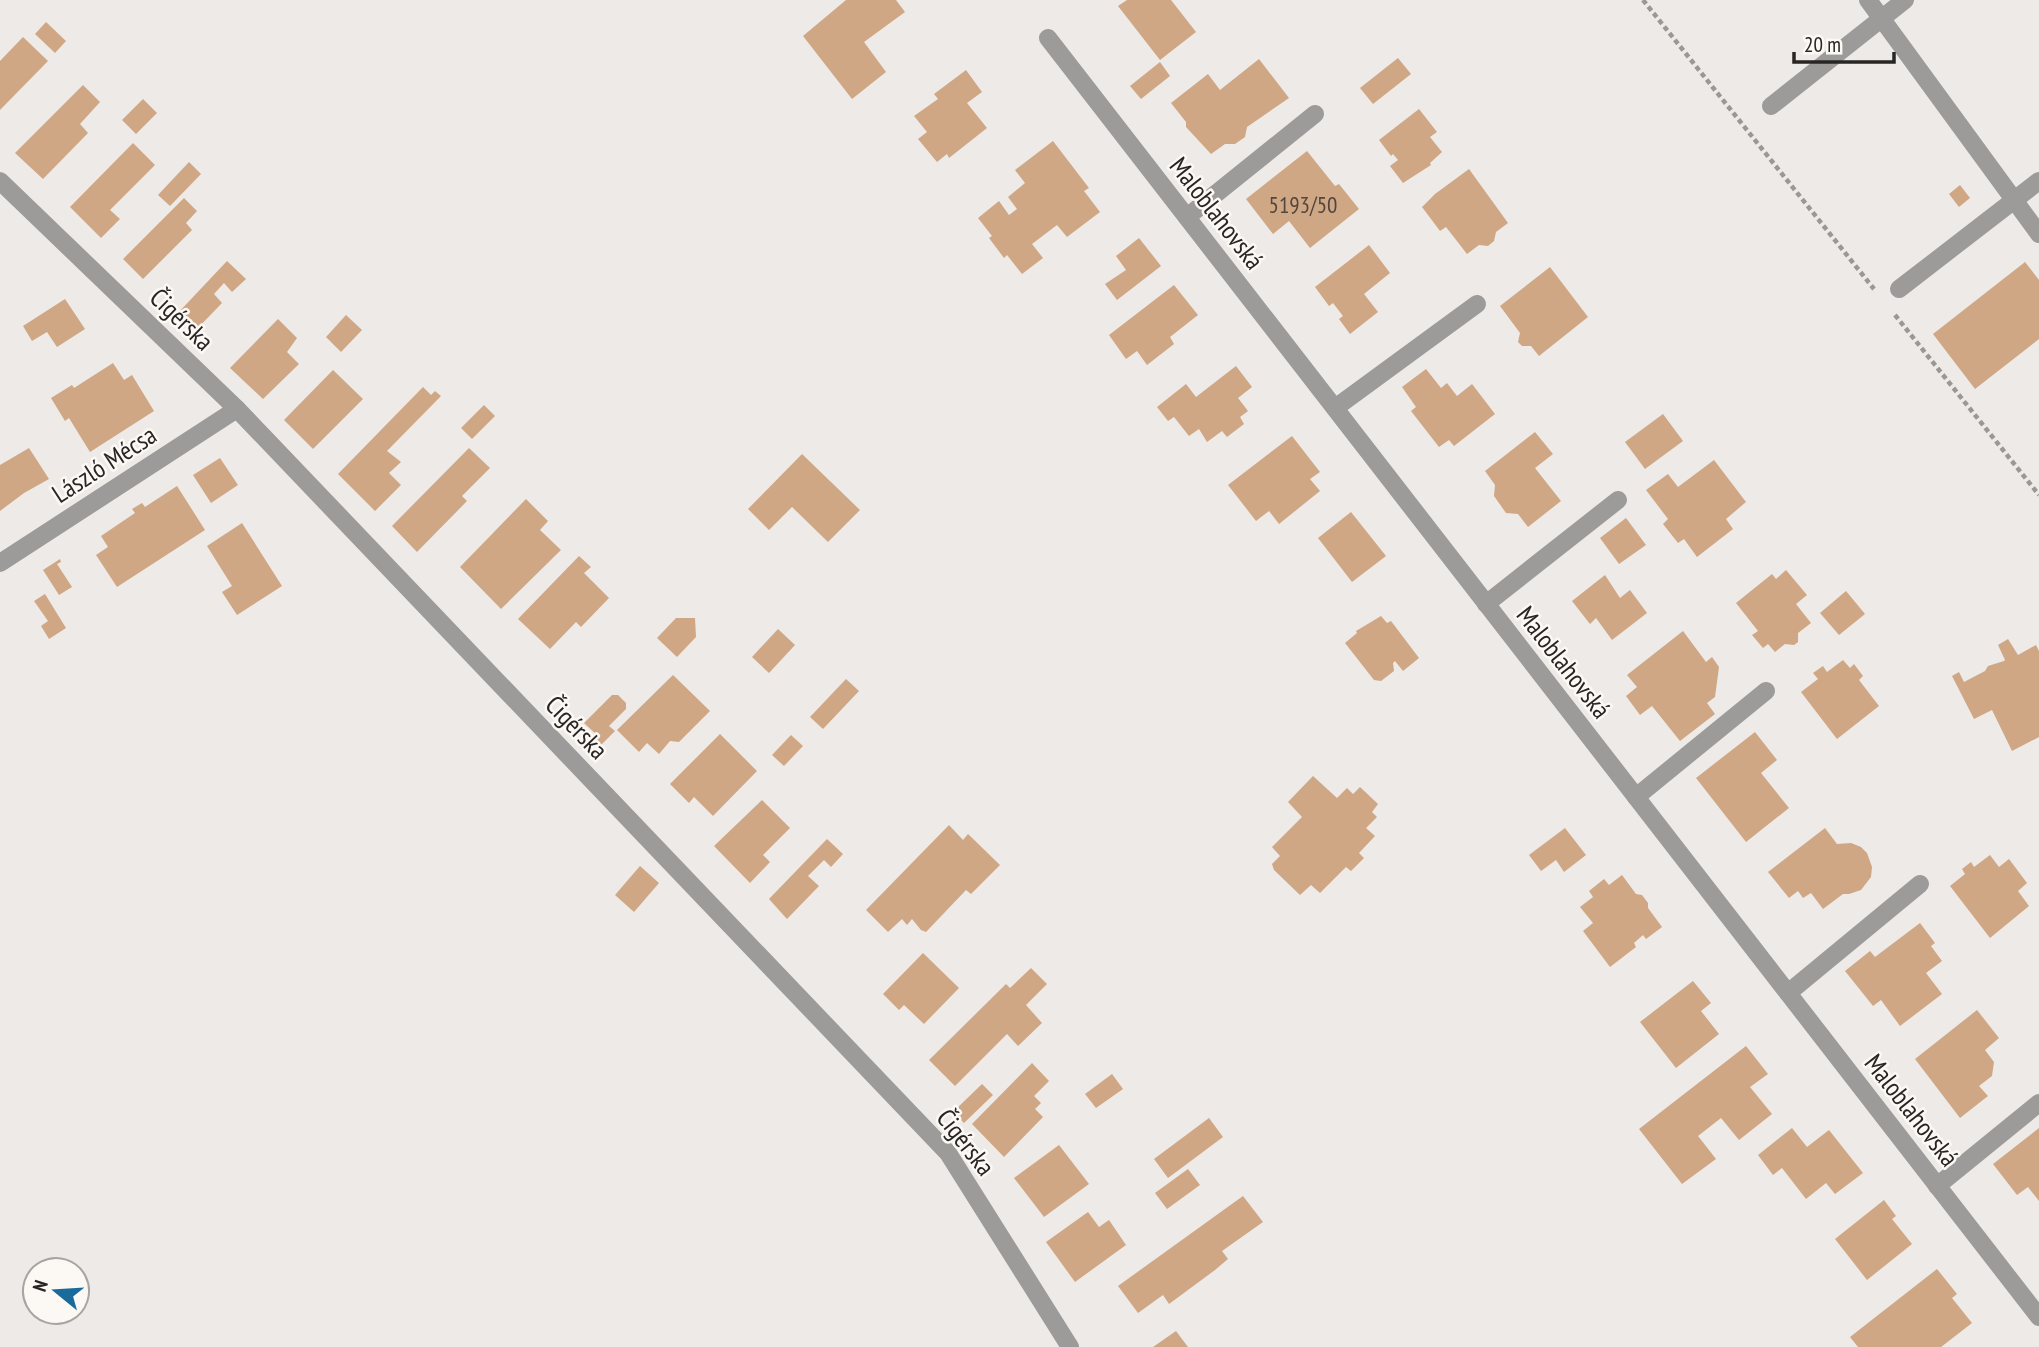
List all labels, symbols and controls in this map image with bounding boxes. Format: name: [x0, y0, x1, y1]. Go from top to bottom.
scale bar: [1794, 21, 1894, 65]
text: 20 m: [1804, 31, 1841, 58]
street label: Maloblahovská: [1163, 150, 1271, 276]
house number: 5193/50: [1269, 190, 1337, 219]
street label: Čigérska: [143, 281, 221, 357]
street label: László Mécsa: [46, 418, 162, 510]
street label: Maloblahovská: [1510, 599, 1618, 725]
street label: Čigérska: [539, 688, 615, 766]
street label: Maloblahovská: [1858, 1047, 1966, 1173]
street label: Čigérska: [930, 1102, 1002, 1182]
north arrow: [21, 1256, 91, 1326]
text: N: [27, 1277, 53, 1294]

